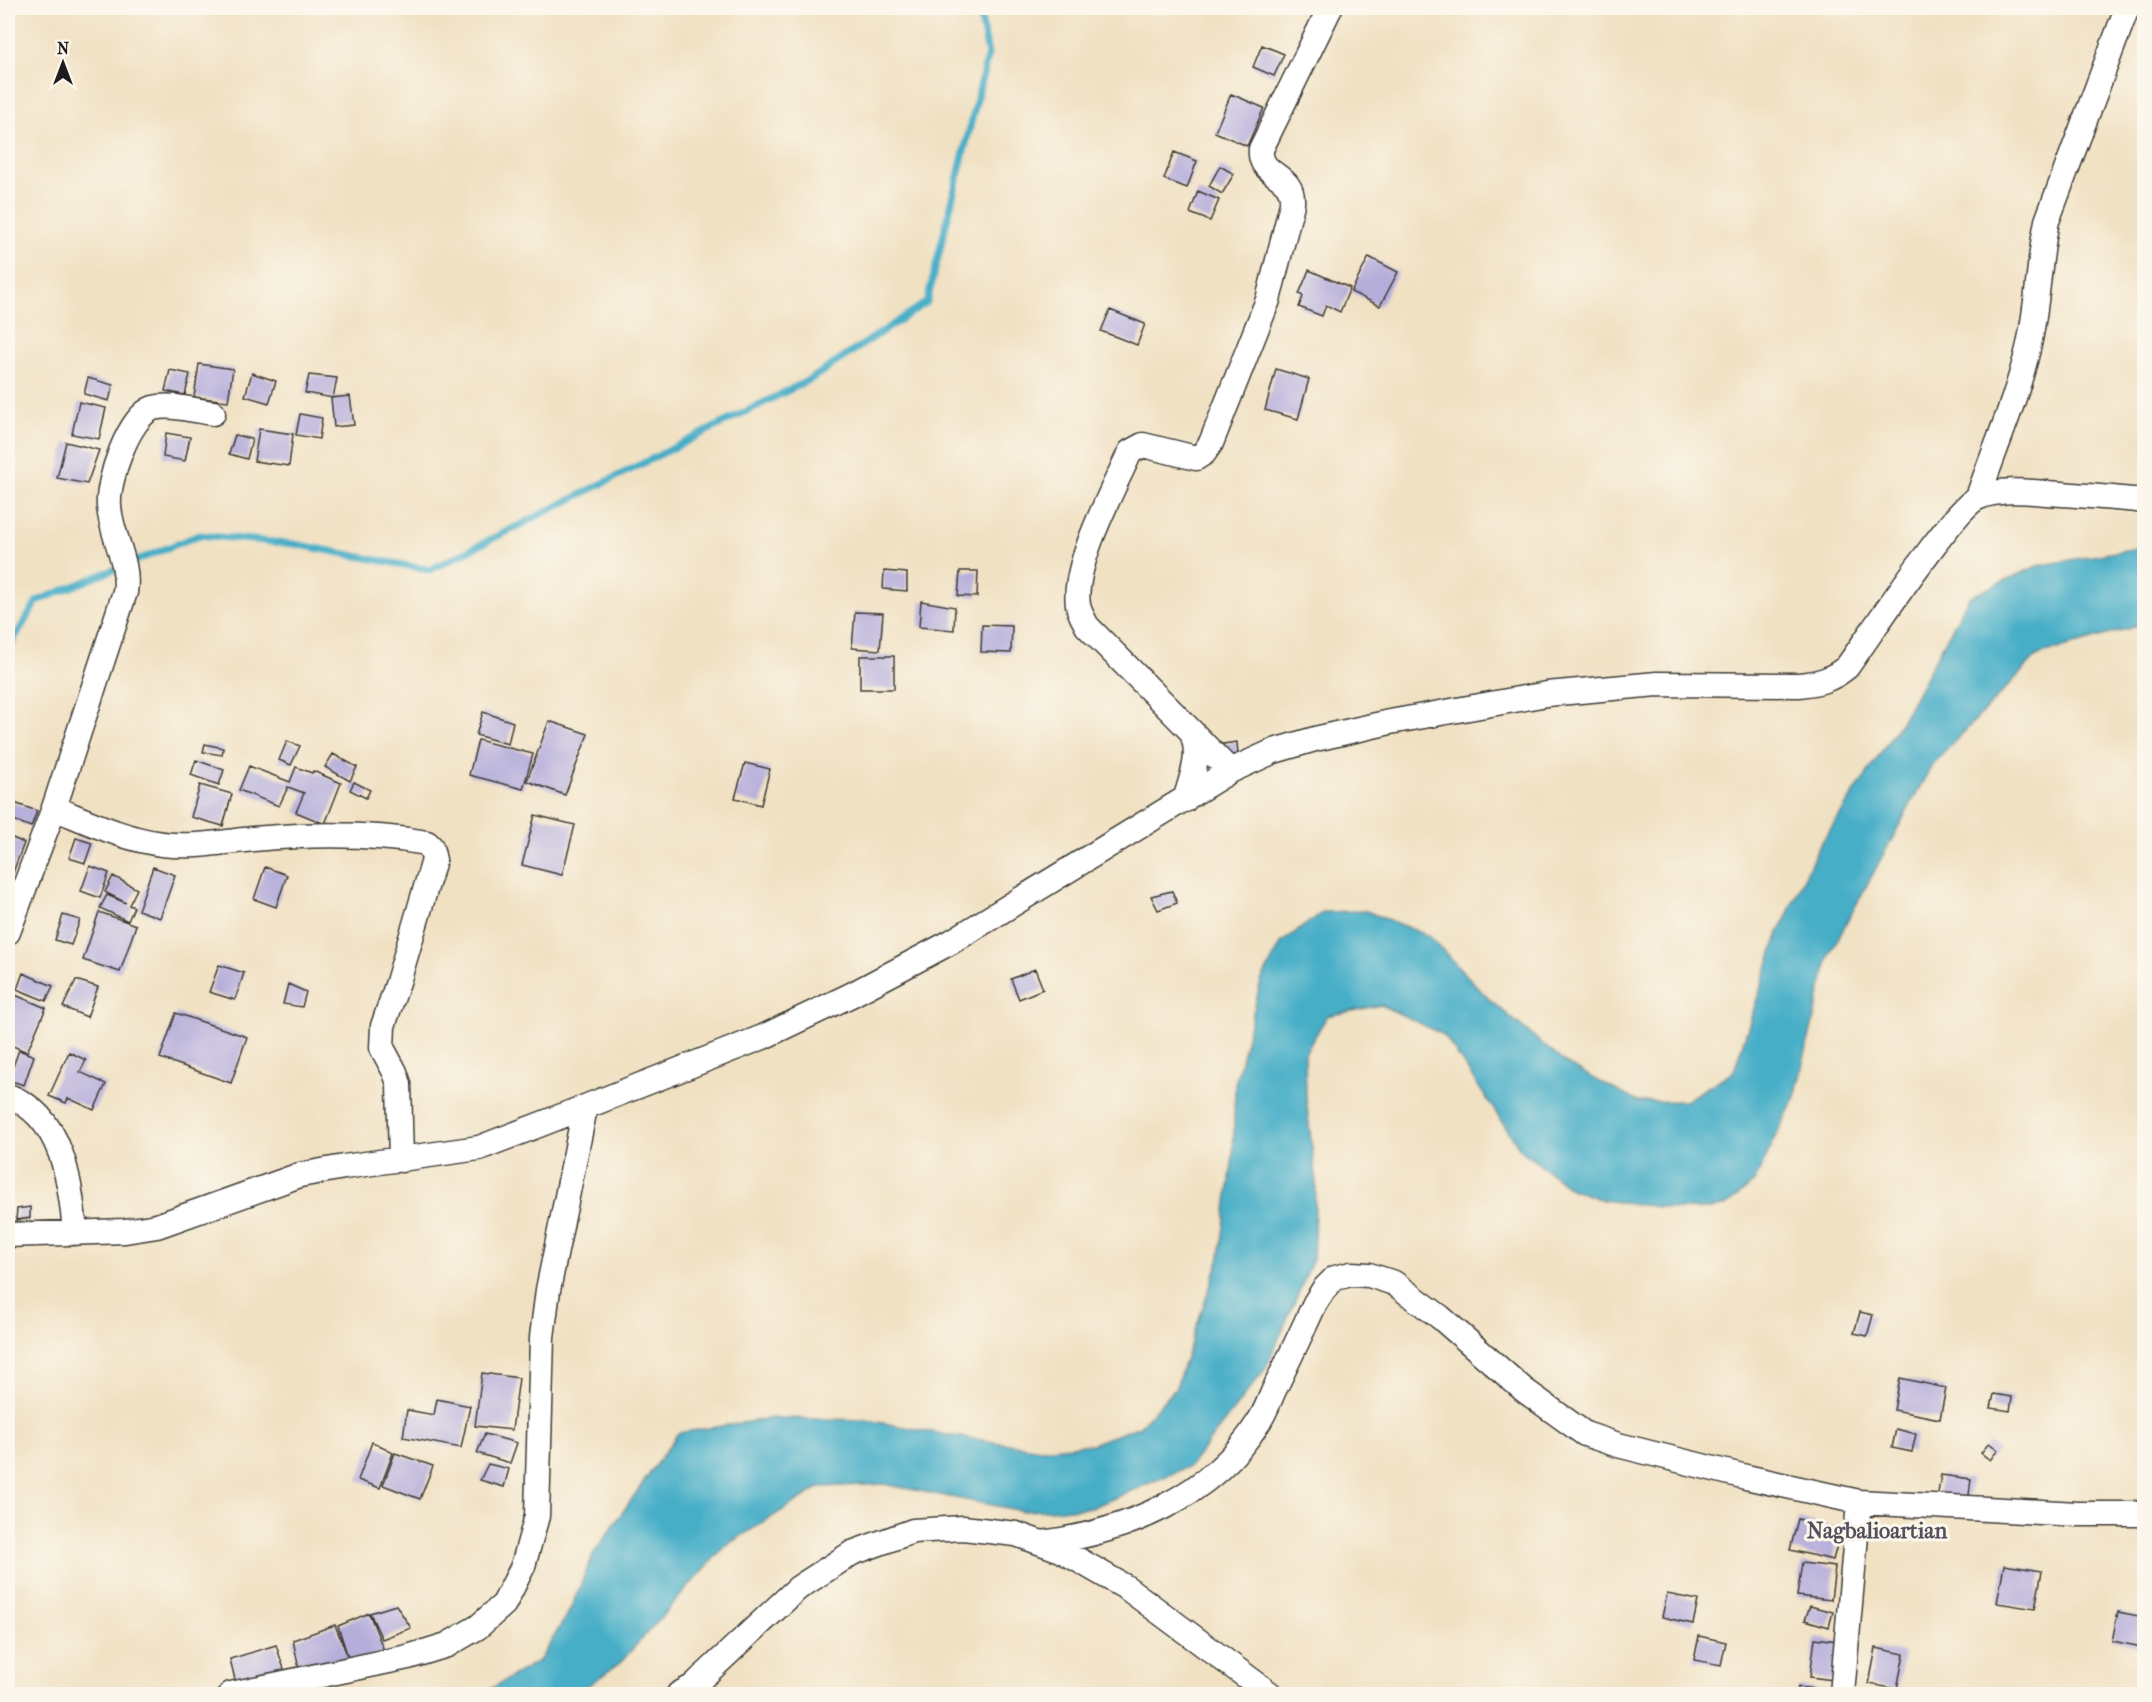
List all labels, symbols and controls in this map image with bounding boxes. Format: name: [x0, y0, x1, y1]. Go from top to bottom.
north arrow: [33, 33, 93, 93]
text: N: [57, 39, 70, 58]
district label: Nagbalioartian: [1807, 1518, 1947, 1544]

